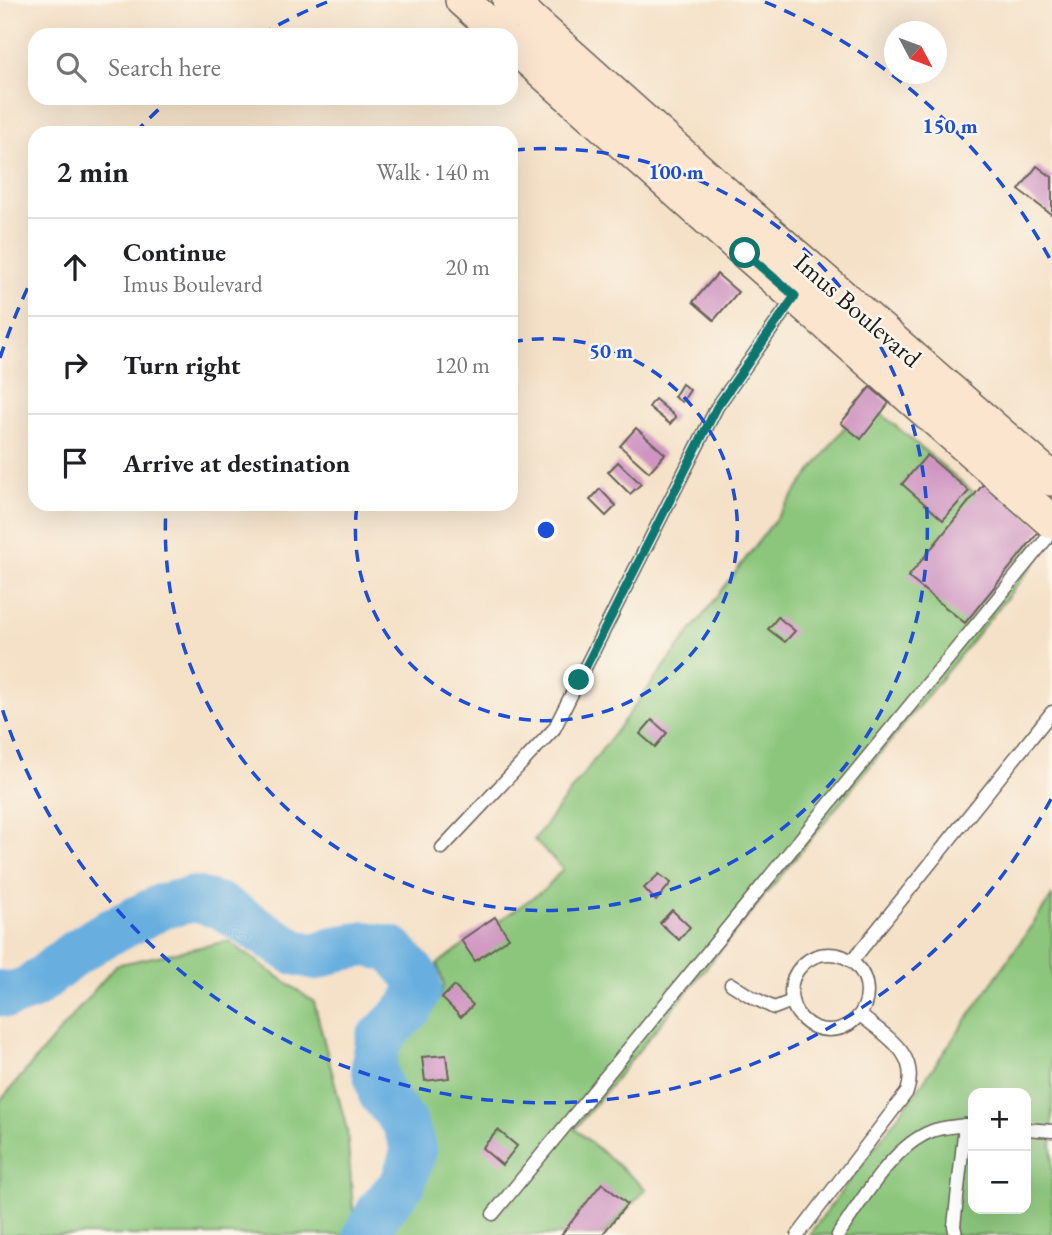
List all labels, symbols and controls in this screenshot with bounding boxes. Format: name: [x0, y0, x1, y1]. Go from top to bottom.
north arrow: [884, 21, 947, 84]
search box: [28, 28, 518, 105]
icon: search: [52, 48, 90, 86]
text: Search here: [108, 50, 221, 84]
text: 150 m: [922, 112, 978, 139]
text: 2 min: [56, 152, 129, 191]
text: Walk · 140 m: [376, 157, 490, 187]
text: 100 m: [648, 158, 704, 185]
text: Continue: [123, 235, 226, 269]
route start: [729, 237, 760, 268]
street label: Imus Boulevard: [787, 245, 929, 375]
icon: ahead: [56, 248, 94, 286]
text: 20 m: [445, 252, 490, 282]
text: Imus Boulevard: [123, 269, 263, 299]
text: 50 m: [589, 337, 633, 364]
icon: right: [56, 346, 94, 384]
text: Turn right: [123, 348, 241, 382]
text: 120 m: [434, 350, 490, 380]
icon: arrive: [56, 444, 94, 482]
text: Arrive at destination: [123, 446, 350, 480]
centre of rings: [534, 518, 558, 542]
route end: [563, 664, 594, 695]
map controls: [968, 1088, 1031, 1214]
button: +: [968, 1088, 1031, 1151]
button: −: [968, 1151, 1031, 1214]

